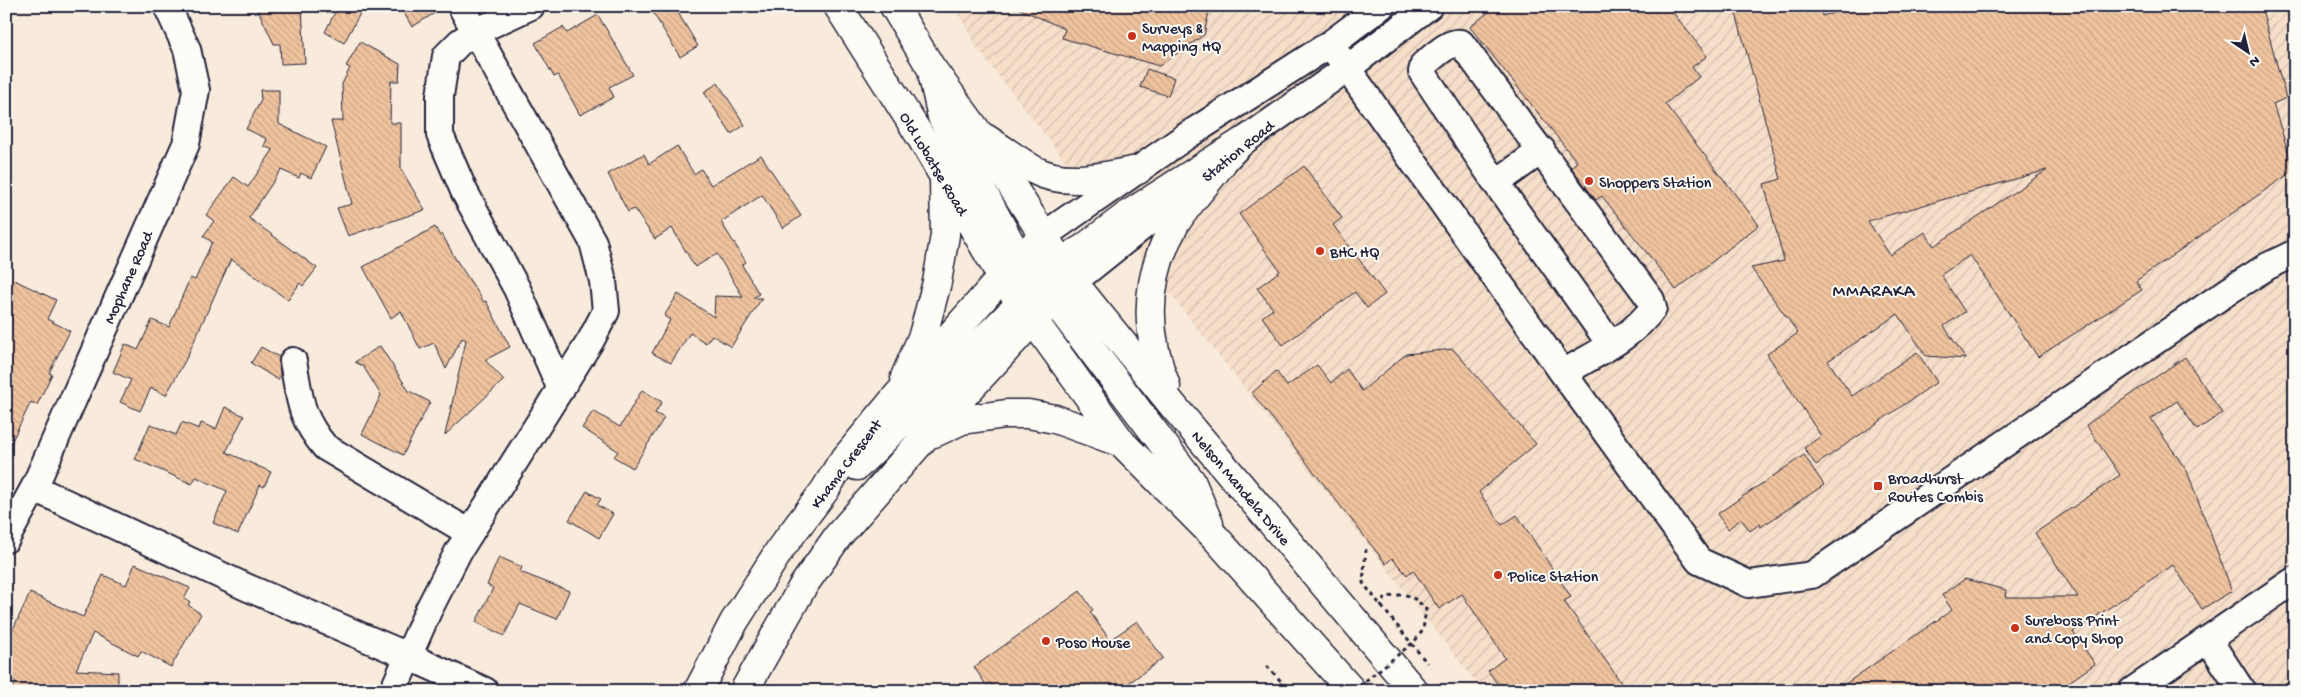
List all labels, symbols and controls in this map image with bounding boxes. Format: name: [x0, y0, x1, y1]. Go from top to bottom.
place label: Surveys & Mapping HQ: [1142, 21, 1222, 58]
north arrow: [2224, 28, 2274, 78]
marker: Surveys & Mapping HQ: [1126, 30, 1138, 42]
text: N: [2245, 51, 2263, 70]
street label: Old Lobatse Road: [894, 110, 971, 221]
street label: Station Road: [1199, 117, 1280, 188]
marker: Shoppers Station: [1583, 175, 1595, 187]
place label: Shoppers Station: [1599, 175, 1712, 194]
street label: Mophane Road: [101, 228, 160, 328]
marker: BHC HQ: [1314, 245, 1326, 257]
place label: BHC HQ: [1329, 245, 1380, 264]
district label: MMARAKA: [1832, 282, 1916, 303]
street label: Khama Crescent: [808, 416, 888, 513]
street label: Nelson Mandela Drive: [1186, 428, 1293, 551]
place label: Broadhurst Routes Combis: [1887, 471, 1984, 508]
marker: Broadhurst Routes Combis: [1872, 480, 1884, 492]
marker: Police Station: [1492, 569, 1504, 581]
place label: Police Station: [1507, 569, 1599, 588]
place label: Sureboss Print and Copy Shop: [2025, 613, 2123, 650]
marker: Sureboss Print and Copy Shop: [2009, 622, 2021, 634]
marker: Poso House: [1040, 635, 1052, 647]
place label: Poso House: [1055, 635, 1131, 654]

